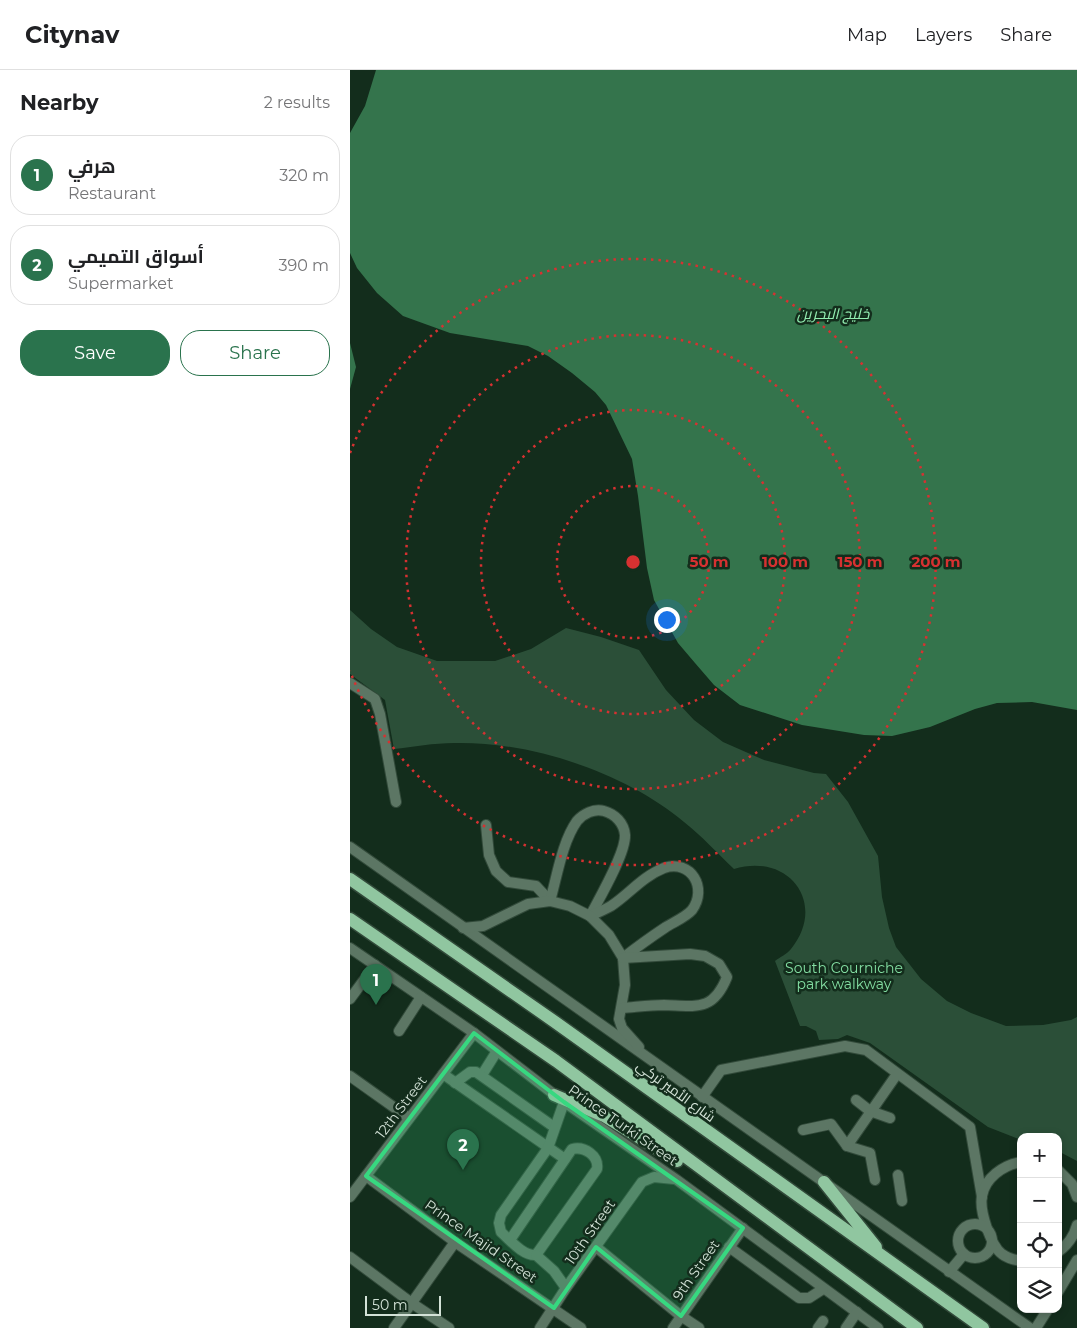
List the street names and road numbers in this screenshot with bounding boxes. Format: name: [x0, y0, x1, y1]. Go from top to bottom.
street label: شارع الأمير تركي: [631, 1056, 719, 1128]
street label: 12th Street: [371, 1072, 431, 1142]
street label: Prince Turki Street: [565, 1081, 681, 1170]
street label: Prince Majid Street: [421, 1195, 541, 1287]
street label: 10th Street: [561, 1196, 619, 1268]
street label: 9th Street: [669, 1236, 724, 1304]

